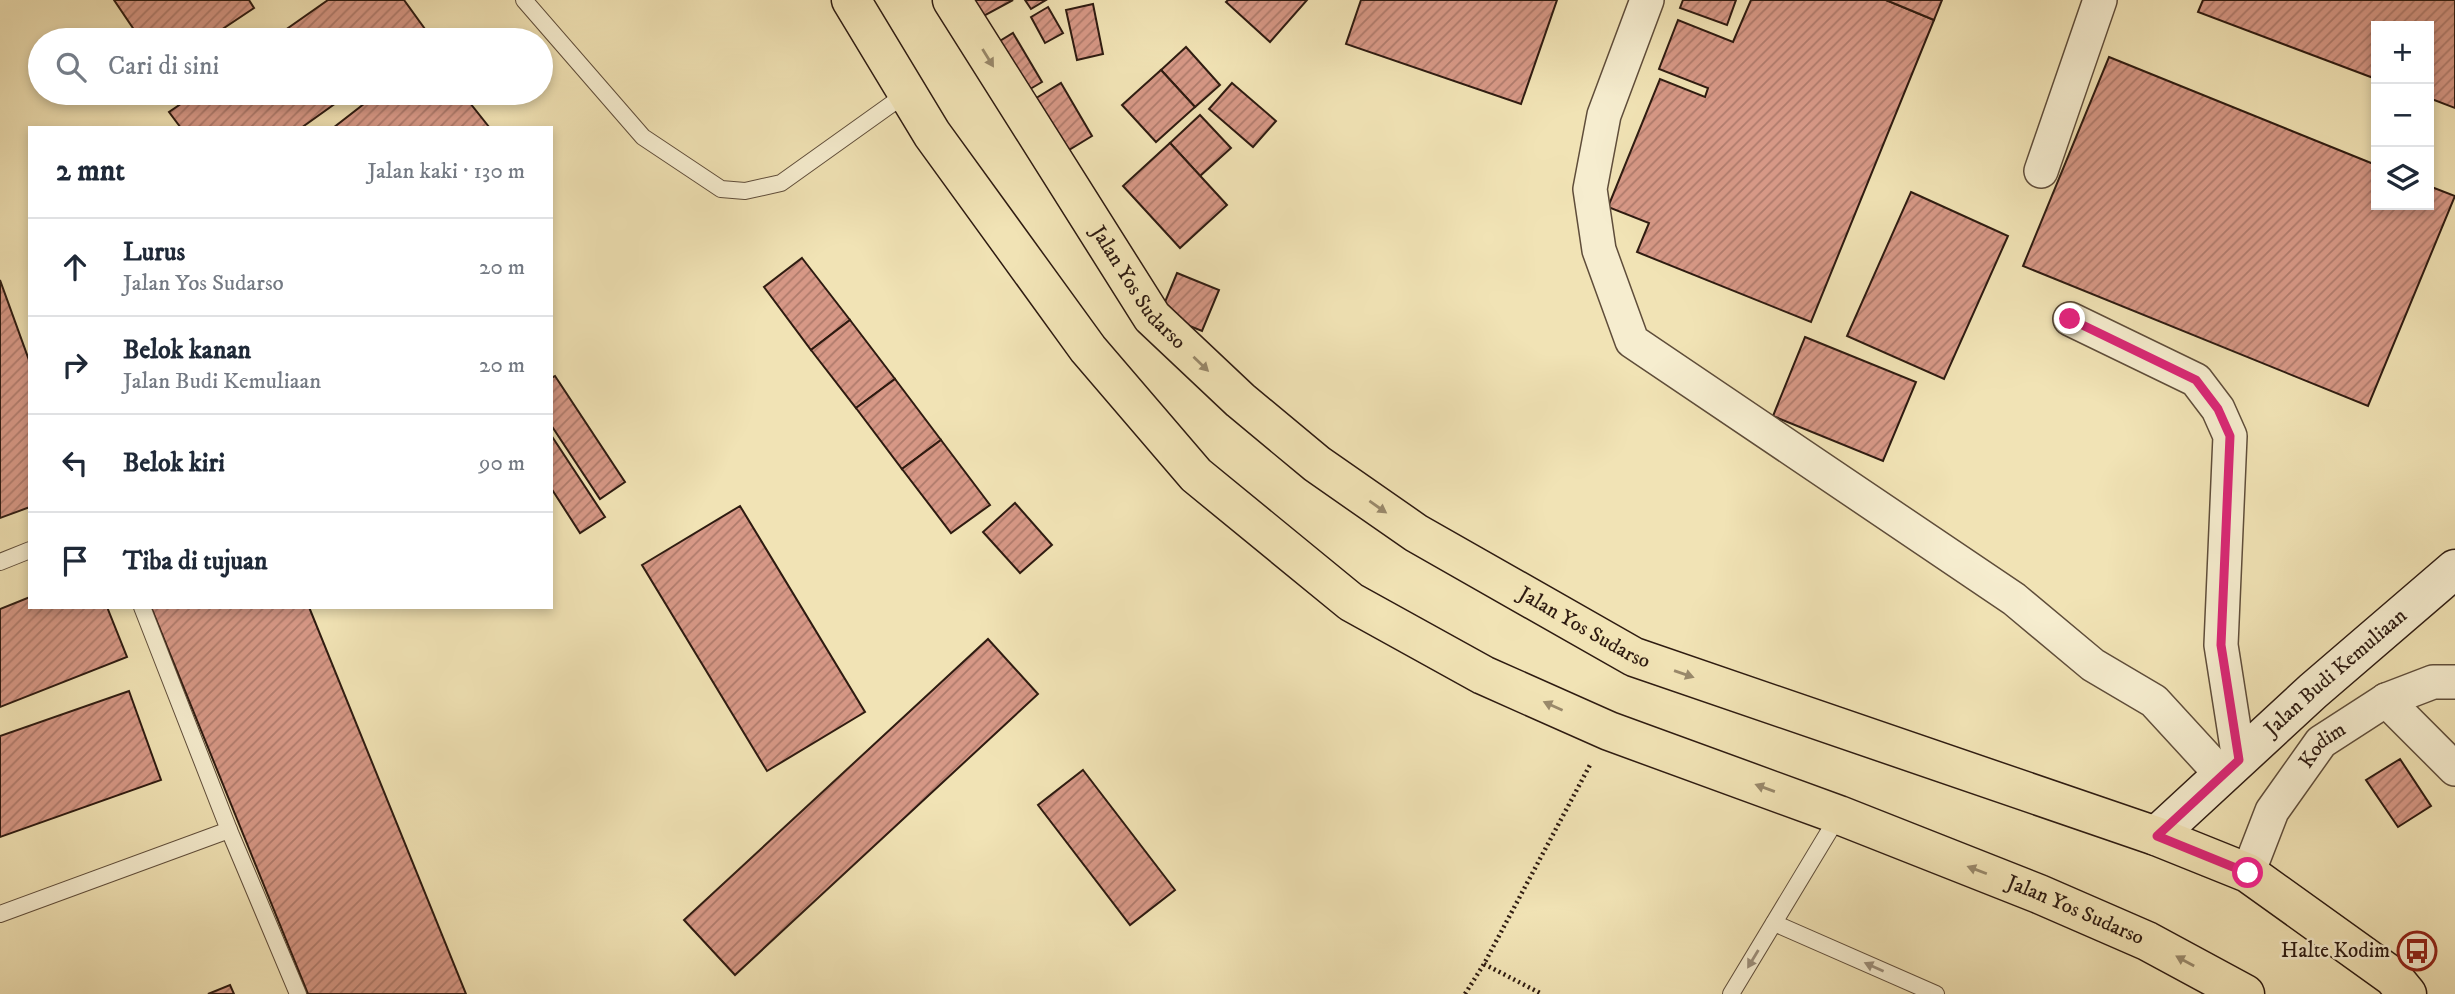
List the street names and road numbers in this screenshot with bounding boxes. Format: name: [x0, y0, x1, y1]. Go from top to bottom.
street label: Jalan Yos Sudarso: [1084, 219, 1191, 355]
street label: Jalan Yos Sudarso: [1512, 580, 1653, 675]
street label: Jalan Budi Kemuliaan: [2258, 603, 2412, 743]
street label: Kodim: [2293, 716, 2351, 773]
street label: Jalan Yos Sudarso: [2001, 869, 2148, 951]

